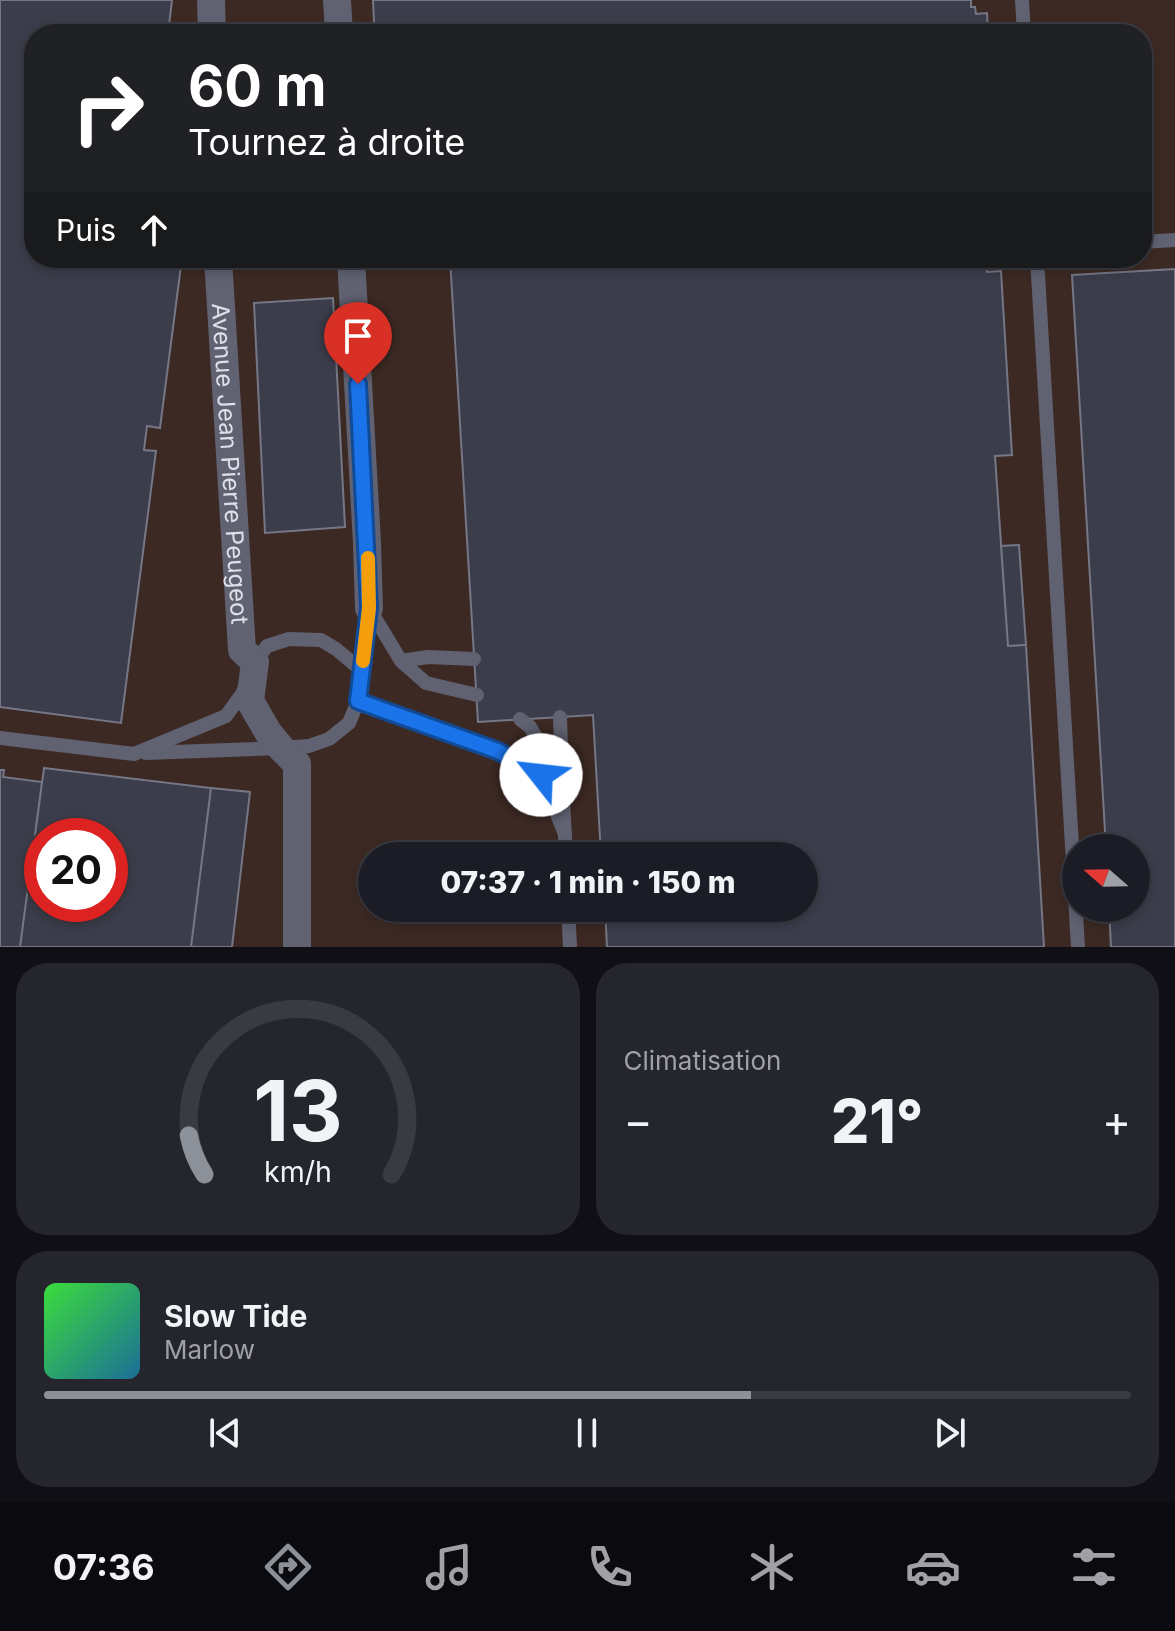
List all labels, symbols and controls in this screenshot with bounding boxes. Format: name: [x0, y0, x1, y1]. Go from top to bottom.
text: 60 m: [188, 52, 327, 120]
icon: right: [56, 56, 160, 160]
text: Tournez à droite: [188, 120, 465, 164]
icon: ahead: [132, 208, 176, 252]
text: Puis: [56, 212, 116, 248]
street label: Avenue Jean Pierre Peugeot: [206, 302, 255, 625]
pin: [324, 302, 392, 384]
icon: arrive: [336, 314, 380, 358]
position arrow: [499, 733, 583, 817]
speed limit sign: 20: [24, 818, 128, 922]
north arrow: [1062, 834, 1150, 922]
map controls: [1062, 834, 1150, 922]
text: 07:37 · 1 min · 150 m: [440, 864, 736, 900]
text: Climatisation: [624, 1045, 781, 1076]
text: 13: [253, 1060, 343, 1161]
text: 21°: [831, 1085, 923, 1157]
text: −: [624, 1094, 653, 1148]
text: +: [1102, 1094, 1131, 1148]
text: km/h: [264, 1154, 332, 1189]
text: Slow Tide: [164, 1298, 307, 1334]
text: Marlow: [164, 1334, 255, 1365]
icon: previous: [203, 1411, 247, 1455]
icon: pause: [565, 1411, 609, 1455]
icon: next: [928, 1411, 972, 1455]
icon: directions: [260, 1539, 316, 1595]
icon: music: [421, 1539, 477, 1595]
icon: phone: [582, 1539, 638, 1595]
icon: climate: [744, 1539, 800, 1595]
icon: car: [905, 1539, 961, 1595]
icon: filters: [1066, 1539, 1122, 1595]
text: 07:36: [53, 1545, 155, 1589]

